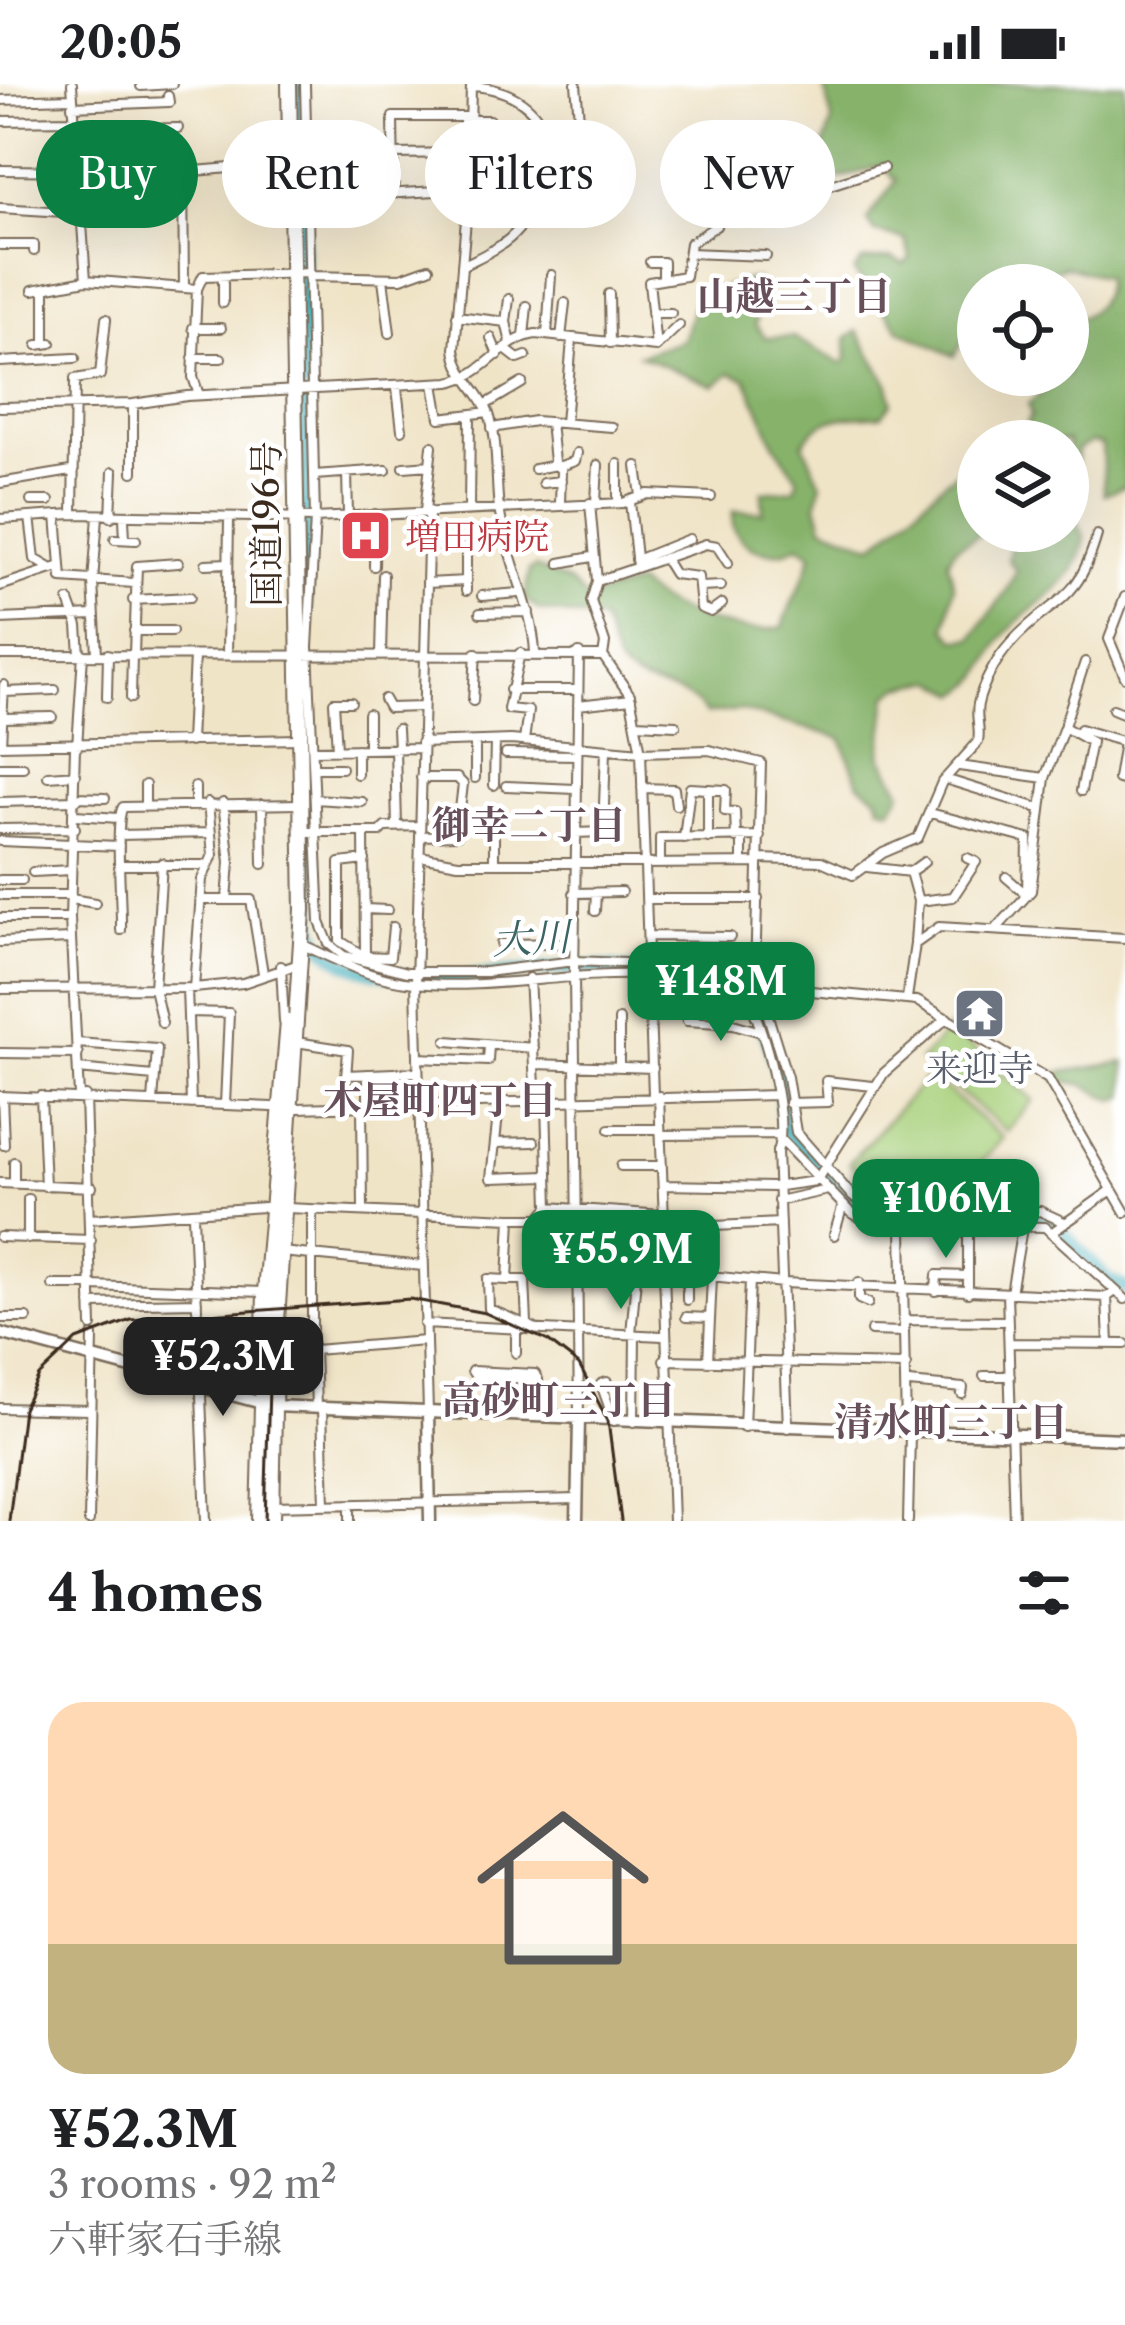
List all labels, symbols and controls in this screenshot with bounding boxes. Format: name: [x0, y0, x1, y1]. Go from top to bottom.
text: 20:05: [60, 14, 182, 70]
chip: Buy: [36, 120, 198, 228]
chip: Rent: [222, 120, 401, 228]
chip: Filters: [425, 120, 636, 228]
chip: New: [660, 120, 835, 228]
map controls: [957, 264, 1089, 552]
button: locate: [957, 264, 1089, 396]
district label: 山越三丁目: [696, 272, 892, 320]
button: layers: [957, 420, 1089, 552]
street label: 国道196号: [244, 441, 288, 607]
hospital icon: 増田病院: [338, 508, 394, 564]
place label: 増田病院: [405, 514, 549, 558]
district label: 御幸二丁目: [431, 801, 627, 849]
water label: 大川: [491, 912, 575, 964]
pin: ¥148M: [637, 942, 805, 1044]
text: ¥148M: [655, 957, 787, 1005]
temple icon: 来迎寺: [952, 985, 1008, 1041]
place label: 来迎寺: [926, 1046, 1034, 1090]
district label: 木屋町四丁目: [323, 1076, 557, 1124]
pin: ¥106M: [862, 1159, 1030, 1261]
text: ¥106M: [879, 1174, 1013, 1222]
pin: ¥55.9M: [523, 1210, 719, 1312]
text: ¥55.9M: [549, 1225, 693, 1273]
pin: ¥52.3M: [125, 1317, 321, 1419]
text: ¥52.3M: [150, 1332, 296, 1380]
district label: 高砂町三丁目: [442, 1376, 676, 1424]
district label: 清水町三丁目: [834, 1398, 1068, 1446]
icon: filters: [1011, 1560, 1077, 1626]
text: 4 homes: [48, 1562, 263, 1624]
icon: home: [455, 1780, 671, 1996]
text: ¥52.3M: [48, 2098, 238, 2160]
text: 3 rooms · 92 m²: [48, 2160, 337, 2208]
text: 六軒家石手線: [48, 2215, 282, 2263]

